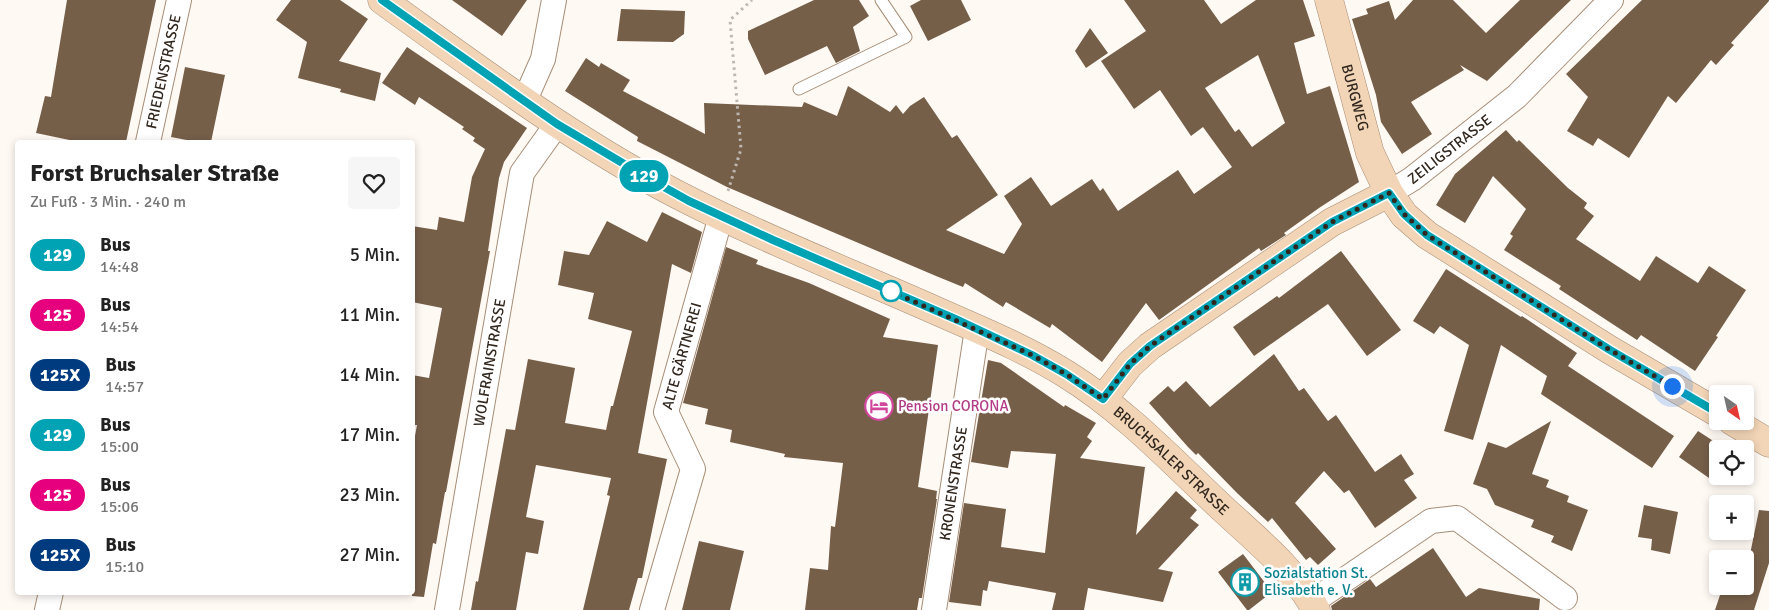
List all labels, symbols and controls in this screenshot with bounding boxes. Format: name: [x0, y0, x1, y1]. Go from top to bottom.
street label: FRIEDENSTRASSE: [142, 13, 185, 131]
street label: BURGWEG: [1338, 62, 1373, 133]
street label: ZEILIGSTRASSE: [1404, 111, 1495, 188]
button: heart: [348, 157, 400, 209]
text: Forst Bruchsaler Straße: [30, 158, 279, 188]
line badge: 129: [615, 160, 673, 192]
text: 129: [629, 165, 659, 187]
text: Zu Fuß · 3 Min. · 240 m: [30, 192, 186, 212]
text: Bus: [100, 233, 131, 257]
text: 5 Min.: [350, 243, 400, 267]
text: 129: [43, 244, 72, 266]
text: 14:48: [100, 257, 139, 277]
unlabelled marker: [880, 280, 902, 302]
text: Bus: [100, 293, 131, 317]
street label: WOLFRAINSTRASSE: [470, 297, 509, 428]
street label: ALTE GÄRTNEREI: [658, 301, 705, 412]
text: 11 Min.: [339, 303, 400, 327]
text: 125: [43, 304, 72, 326]
text: 14:54: [100, 317, 139, 337]
text: Bus: [105, 353, 136, 377]
text: 14 Min.: [339, 363, 400, 387]
text: 125X: [40, 364, 80, 386]
your location: [1660, 374, 1685, 399]
text: 14:57: [105, 377, 144, 397]
north arrow: [1709, 385, 1754, 430]
map controls: [1709, 385, 1754, 595]
hotel icon: Pension CORONA: [864, 391, 894, 421]
place label: Pension CORONA: [898, 397, 1009, 415]
street label: BRUCHSALER STRASSE: [1110, 403, 1233, 519]
text: Bus: [100, 413, 131, 437]
text: 17 Min.: [339, 423, 400, 447]
text: 129: [43, 424, 72, 446]
street label: KRONENSTRASSE: [936, 425, 971, 542]
text: 15:00: [100, 437, 139, 457]
button: locate: [1709, 440, 1754, 485]
text: Bus: [100, 473, 131, 497]
text: 23 Min.: [339, 483, 400, 507]
text: 125: [43, 484, 72, 506]
button: +: [1709, 495, 1754, 540]
text: 15:06: [100, 497, 139, 517]
text: Bus: [105, 533, 136, 557]
text: 27 Min.: [339, 543, 400, 567]
text: 125X: [40, 544, 80, 566]
button: −: [1709, 550, 1754, 595]
text: 15:10: [105, 557, 144, 577]
place label: Sozialstation St. Elisabeth e. V.: [1264, 564, 1368, 599]
building icon: Sozialstation St. Elisabeth e. V.: [1230, 567, 1260, 597]

